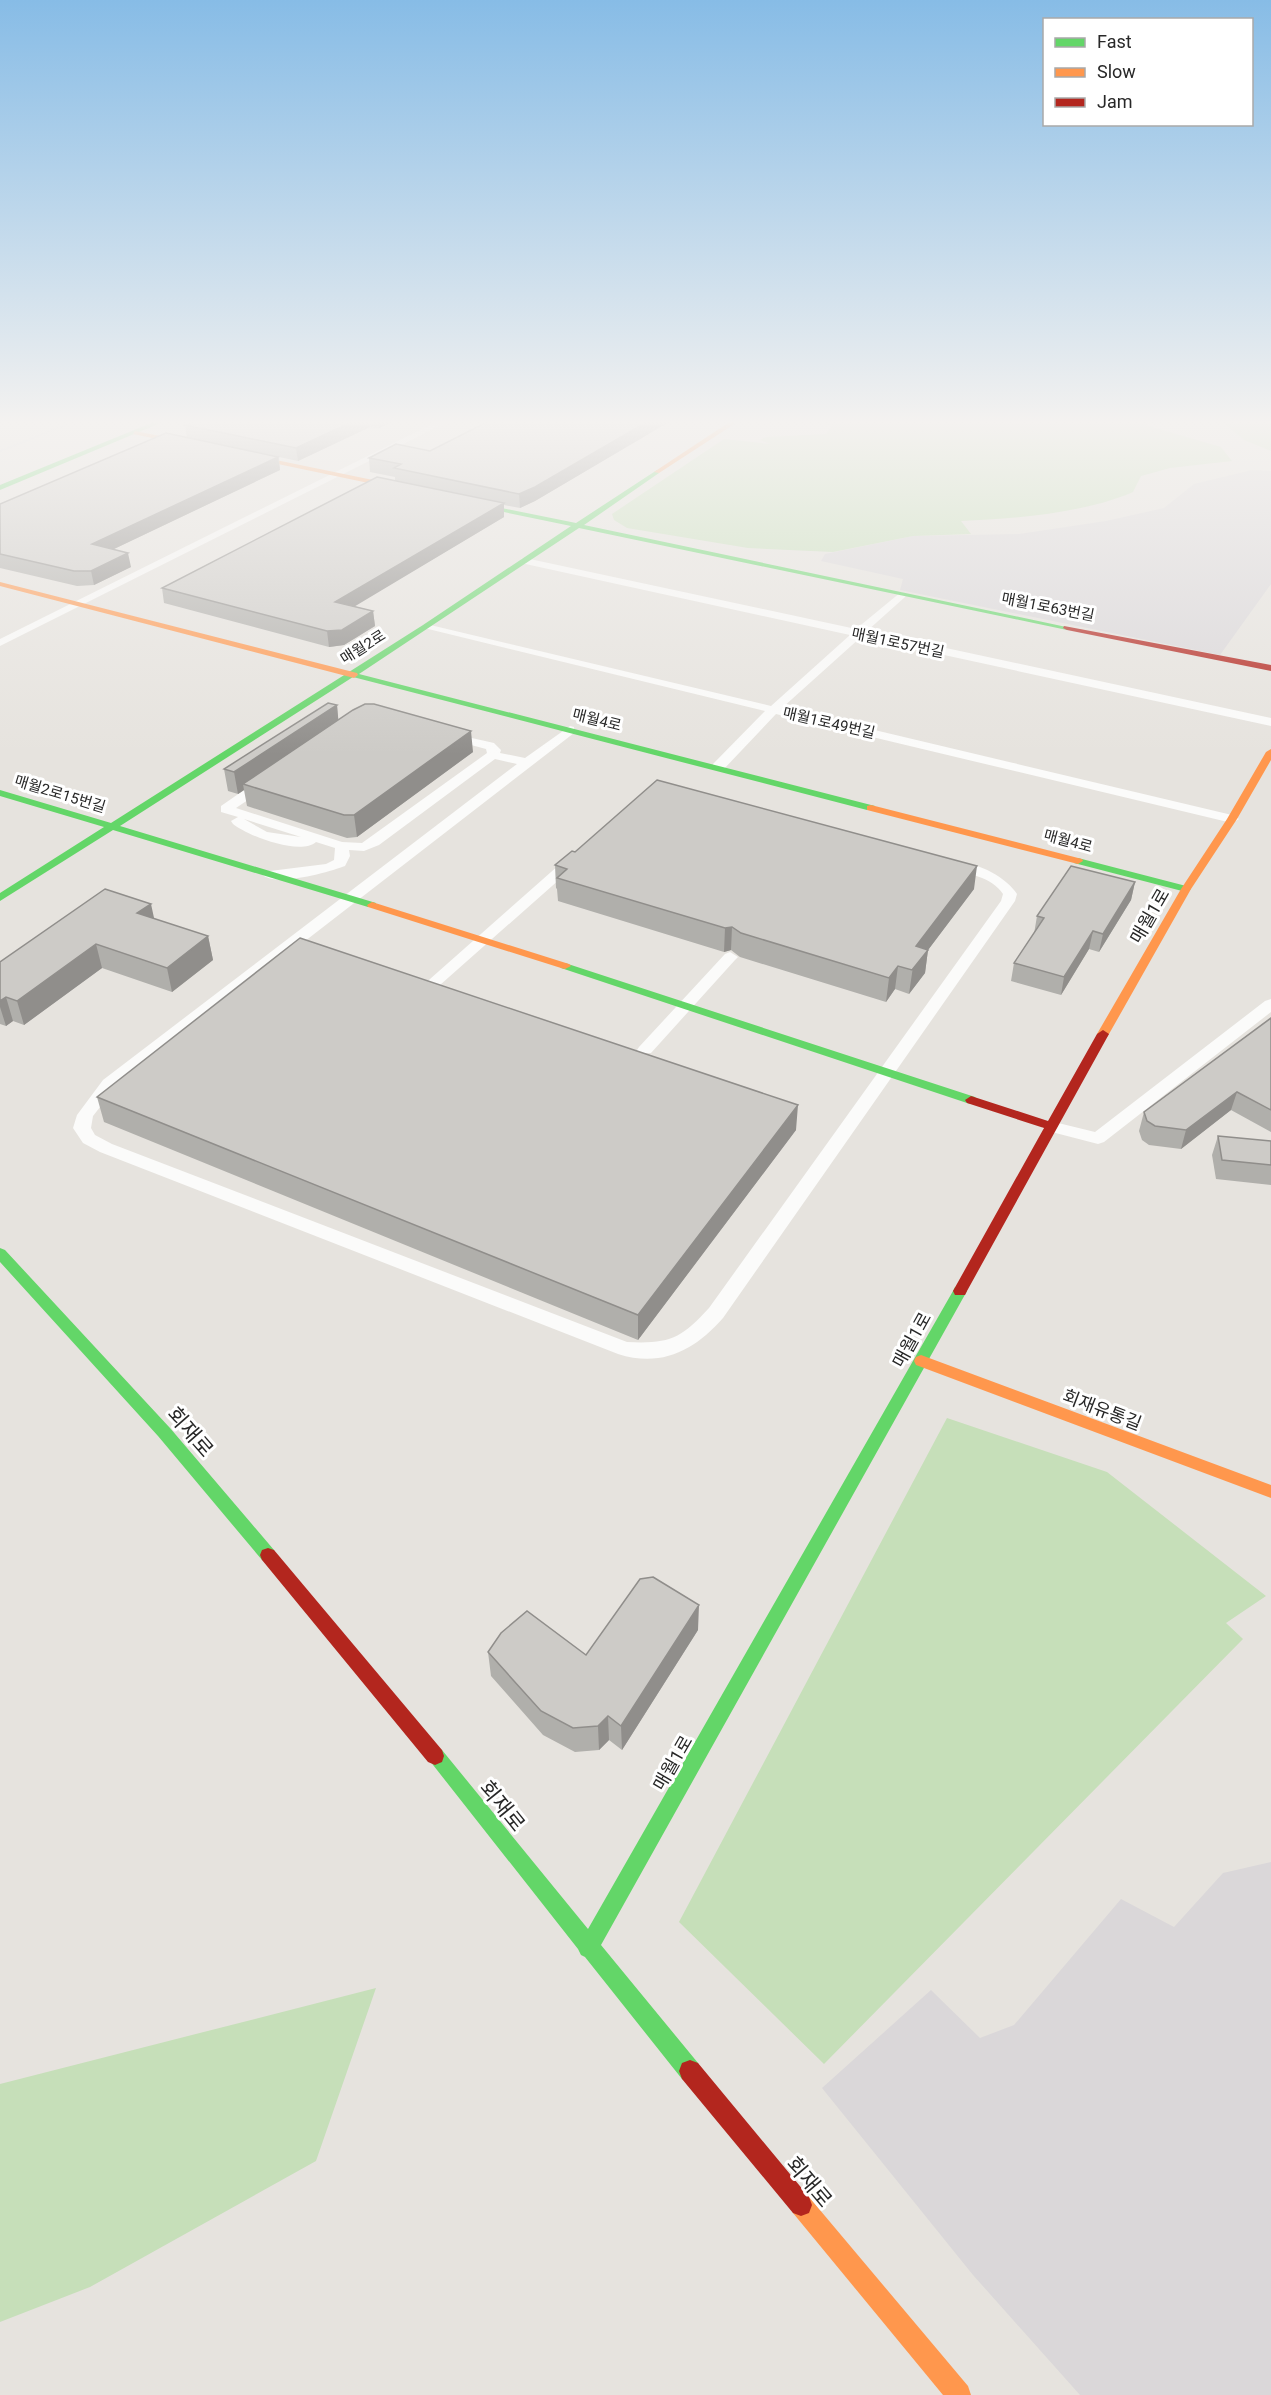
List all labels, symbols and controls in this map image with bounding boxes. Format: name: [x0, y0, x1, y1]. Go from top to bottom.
legend: [1043, 18, 1253, 126]
text: Fast: [1097, 31, 1132, 52]
text: Slow: [1097, 61, 1136, 82]
text: Jam: [1097, 91, 1133, 112]
street label: 매월1로63번길: [1000, 589, 1096, 625]
street label: 매월1로57번길: [850, 624, 946, 662]
street label: 매월2로: [337, 626, 389, 668]
street label: 매월1로49번길: [781, 704, 877, 742]
street label: 매월4로: [571, 705, 623, 735]
street label: 매월2로15번길: [12, 772, 108, 816]
street label: 매월4로: [1042, 826, 1094, 856]
street label: 매월1로: [1126, 885, 1174, 947]
street label: 매월1로: [888, 1309, 935, 1371]
street label: 회재유통길: [1060, 1385, 1145, 1434]
street label: 회재로: [162, 1402, 218, 1462]
street label: 매월1로: [649, 1732, 697, 1794]
street label: 회재로: [474, 1776, 530, 1836]
street label: 회재로: [781, 2152, 837, 2212]

